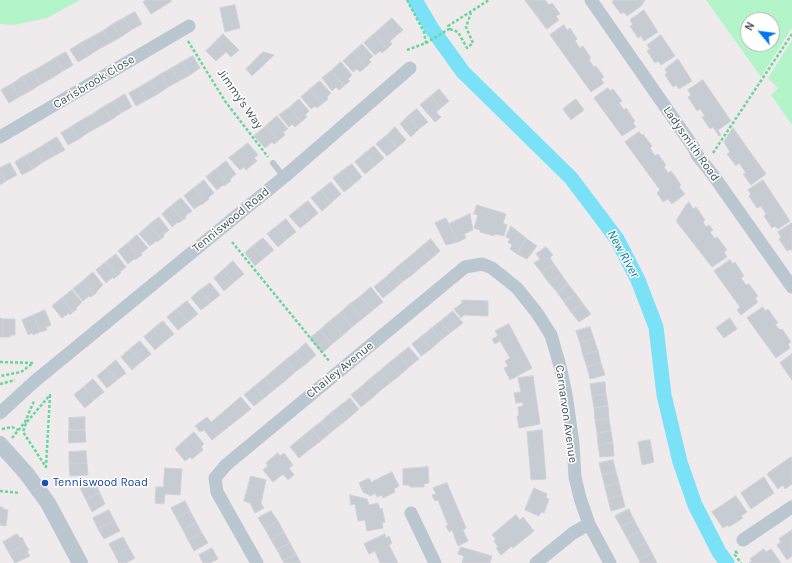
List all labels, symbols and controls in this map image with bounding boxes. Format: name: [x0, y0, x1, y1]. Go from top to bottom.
north arrow: [740, 12, 780, 52]
text: N: [742, 20, 758, 33]
street label: Carisbrook Close: [51, 52, 137, 112]
street label: Jimmy's Way: [214, 66, 266, 132]
street label: Ladysmith Road: [660, 104, 722, 184]
street label: Tenniswood Road: [190, 185, 272, 255]
water label: New River: [603, 227, 643, 281]
street label: Chailey Avenue: [304, 339, 376, 401]
street label: Carnarvon Avenue: [552, 364, 580, 464]
place label: Tenniswood Road: [53, 476, 148, 490]
marker: Tenniswood Road: [40, 478, 50, 488]

